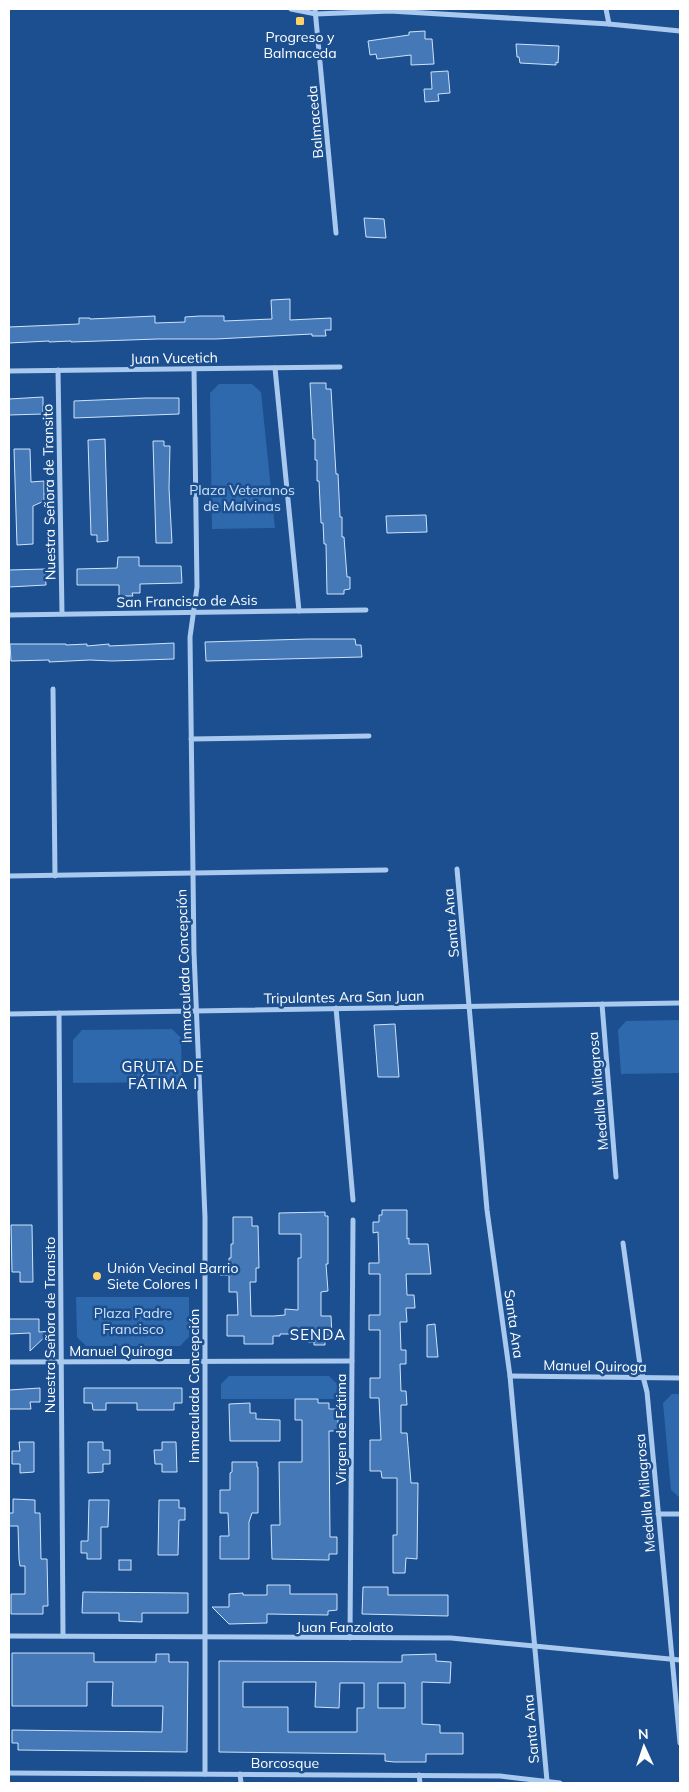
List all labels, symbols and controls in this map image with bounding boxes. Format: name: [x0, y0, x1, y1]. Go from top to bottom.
marker: Progreso y Balmaceda: [294, 15, 306, 27]
place label: Progreso y Balmaceda: [263, 28, 337, 62]
street label: Balmaceda: [303, 85, 327, 159]
street label: Juan Vucetich: [130, 348, 218, 368]
street label: Nuestra Señora de Transito: [38, 404, 60, 580]
park label: Plaza Veteranos de Malvinas: [189, 481, 295, 515]
street label: San Francisco de Asis: [116, 591, 258, 611]
street label: Santa Ana: [439, 888, 463, 958]
street label: Inmaculada Concepción: [172, 889, 196, 1043]
street label: Tripulantes Ara San Juan: [263, 987, 425, 1007]
street label: Medalla Milagrosa: [584, 1031, 612, 1151]
district label: GRUTA DE FÁTIMA I: [121, 1057, 205, 1093]
street label: Nuestra Señora de Transito: [41, 1237, 59, 1413]
place label: Unión Vecinal Barrio Siete Colores I: [107, 1259, 238, 1293]
marker: Unión Vecinal Barrio Siete Colores I: [91, 1270, 103, 1282]
street label: Santa Ana: [500, 1288, 528, 1360]
park label: Plaza Padre Francisco: [94, 1304, 172, 1338]
street label: Inmaculada Concepción: [185, 1309, 203, 1463]
district label: SENDA: [290, 1325, 346, 1344]
street label: Manuel Quiroga: [69, 1342, 173, 1360]
street label: Manuel Quiroga: [543, 1356, 647, 1376]
street label: Virgen de Fátima: [332, 1374, 350, 1484]
street label: Medalla Milagrosa: [631, 1433, 659, 1553]
street label: Juan Fanzolato: [297, 1618, 393, 1636]
street label: Santa Ana: [519, 1694, 543, 1764]
north arrow: [619, 1722, 669, 1772]
text: N: [638, 1725, 649, 1743]
street label: Borcosque: [251, 1754, 319, 1772]

